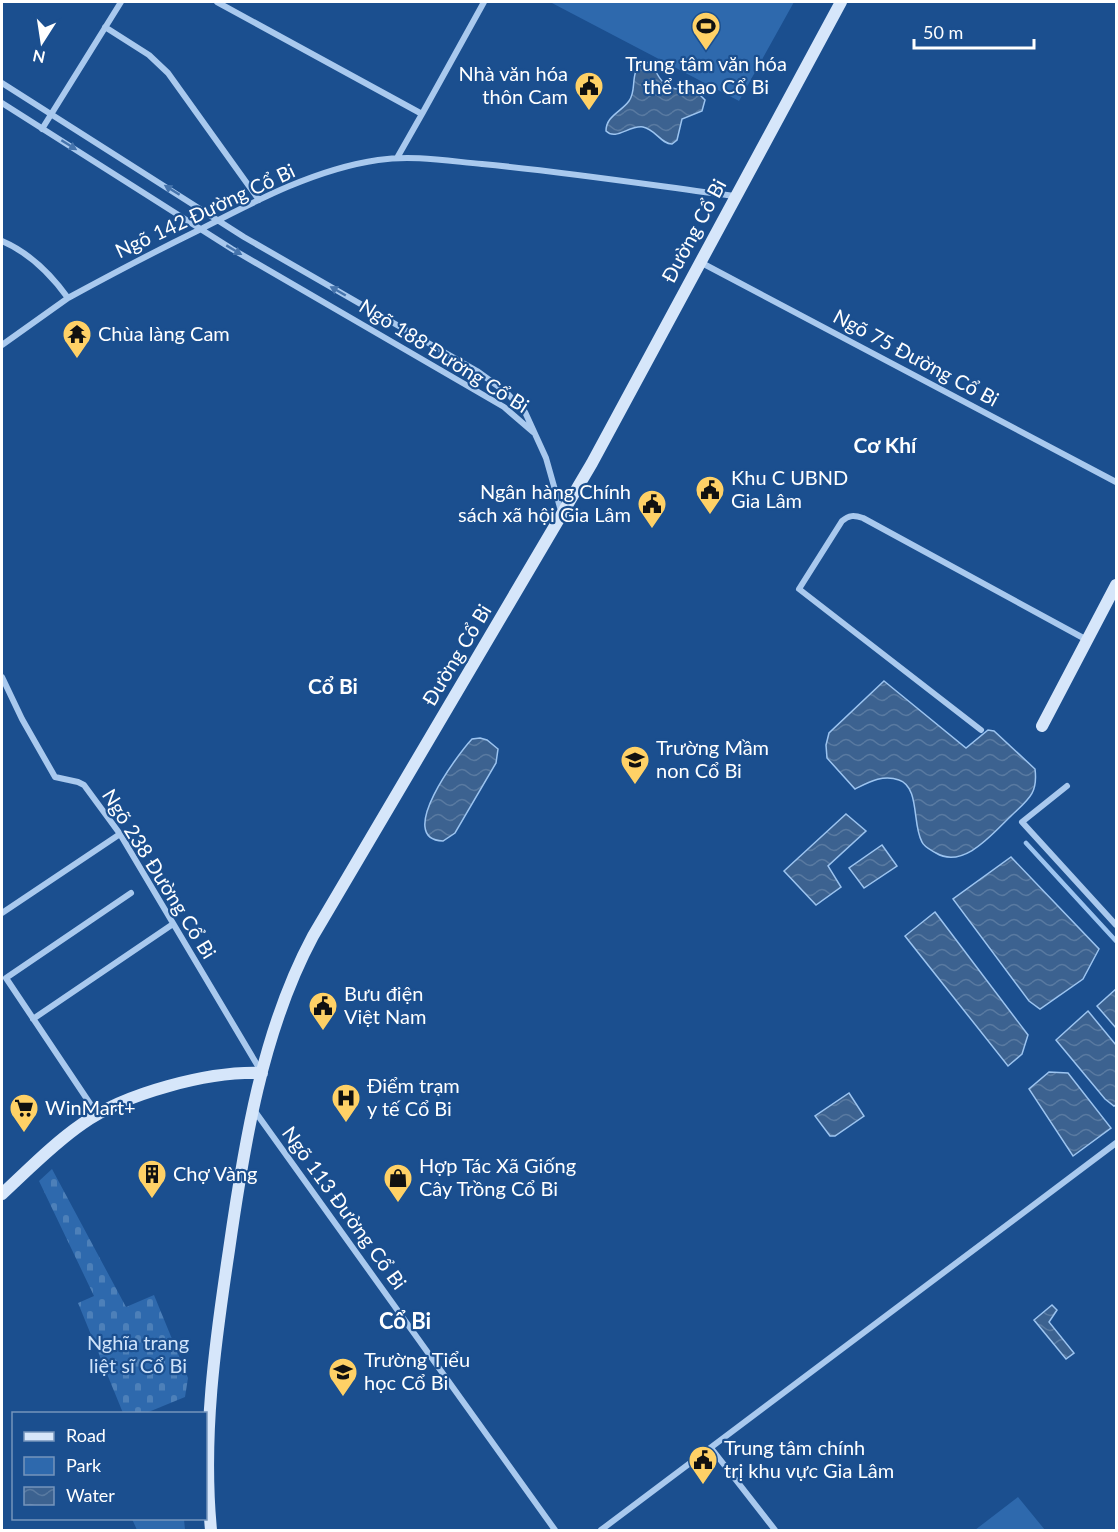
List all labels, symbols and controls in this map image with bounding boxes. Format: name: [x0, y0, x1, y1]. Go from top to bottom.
sports icon: Trung tâm văn hóa thể thao Cổ Bi: [690, 10, 722, 52]
north arrow: [12, 12, 72, 72]
scale bar: [914, 12, 1034, 50]
text: 50 m: [923, 21, 963, 43]
text: N: [31, 47, 47, 68]
place label: Trung tâm văn hóa thể thao Cổ Bi: [625, 51, 787, 98]
place label: Nhà văn hóa thôn Cam: [458, 61, 568, 108]
public building icon: Nhà văn hóa thôn Cam: [573, 70, 605, 112]
one-way arrow: [61, 140, 77, 151]
street label: Ngõ 142 Đường Cổ Bi: [111, 158, 298, 262]
street label: Đường Cổ Bi: [656, 175, 730, 286]
one-way arrow: [164, 185, 180, 196]
one-way arrow: [226, 244, 242, 255]
one-way arrow: [330, 286, 346, 297]
street label: Ngõ 188 Đường Cổ Bi: [355, 293, 534, 417]
street label: Ngõ 75 Đường Cổ Bi: [830, 303, 1003, 411]
temple icon: Chùa làng Cam: [61, 318, 93, 360]
place label: Chùa làng Cam: [98, 321, 230, 345]
district label: Cơ Khí: [854, 432, 918, 457]
place label: Khu C UBND Gia Lâm: [731, 465, 848, 512]
public building icon: Khu C UBND Gia Lâm: [694, 474, 726, 516]
place label: Ngân hàng Chính sách xã hội Gia Lâm: [458, 479, 631, 526]
public building icon: Ngân hàng Chính sách xã hội Gia Lâm: [636, 488, 668, 530]
street label: Đường Cổ Bi: [417, 600, 496, 709]
district label: Cổ Bi: [308, 673, 358, 698]
place label: Trường Mầm non Cổ Bi: [656, 735, 769, 782]
school or university icon: Trường Mầm non Cổ Bi: [619, 744, 651, 786]
street label: Ngõ 238 Đường Cổ Bi: [98, 784, 222, 963]
place label: Bưu điện Việt Nam: [344, 981, 426, 1028]
public building icon: Bưu điện Việt Nam: [307, 990, 339, 1032]
place label: Điểm trạm y tế Cổ Bi: [367, 1073, 460, 1120]
hospital icon: Điểm trạm y tế Cổ Bi: [330, 1082, 362, 1124]
supermarket icon: WinMart+: [8, 1092, 40, 1134]
place label: WinMart+: [45, 1095, 136, 1119]
street label: Ngõ 113 Đường Cổ Bi: [278, 1121, 412, 1294]
place label: Hợp Tác Xã Giống Cây Trồng Cổ Bi: [419, 1153, 576, 1200]
building icon: Chợ Vàng: [136, 1158, 168, 1200]
place label: Chợ Vàng: [173, 1161, 258, 1185]
shop icon: Hợp Tác Xã Giống Cây Trồng Cổ Bi: [382, 1162, 414, 1204]
district label: Cổ Bi: [379, 1307, 431, 1334]
park label: Nghĩa trang liệt sĩ Cổ Bi: [87, 1330, 189, 1377]
place label: Trường Tiểu học Cổ Bi: [364, 1347, 470, 1394]
school or university icon: Trường Tiểu học Cổ Bi: [327, 1356, 359, 1398]
legend: [12, 1412, 207, 1520]
text: Road: [66, 1424, 106, 1446]
place label: Trung tâm chính trị khu vực Gia Lâm: [724, 1435, 894, 1482]
public building icon: Trung tâm chính trị khu vực Gia Lâm: [687, 1444, 719, 1486]
text: Park: [66, 1454, 102, 1476]
text: Water: [66, 1484, 115, 1506]

